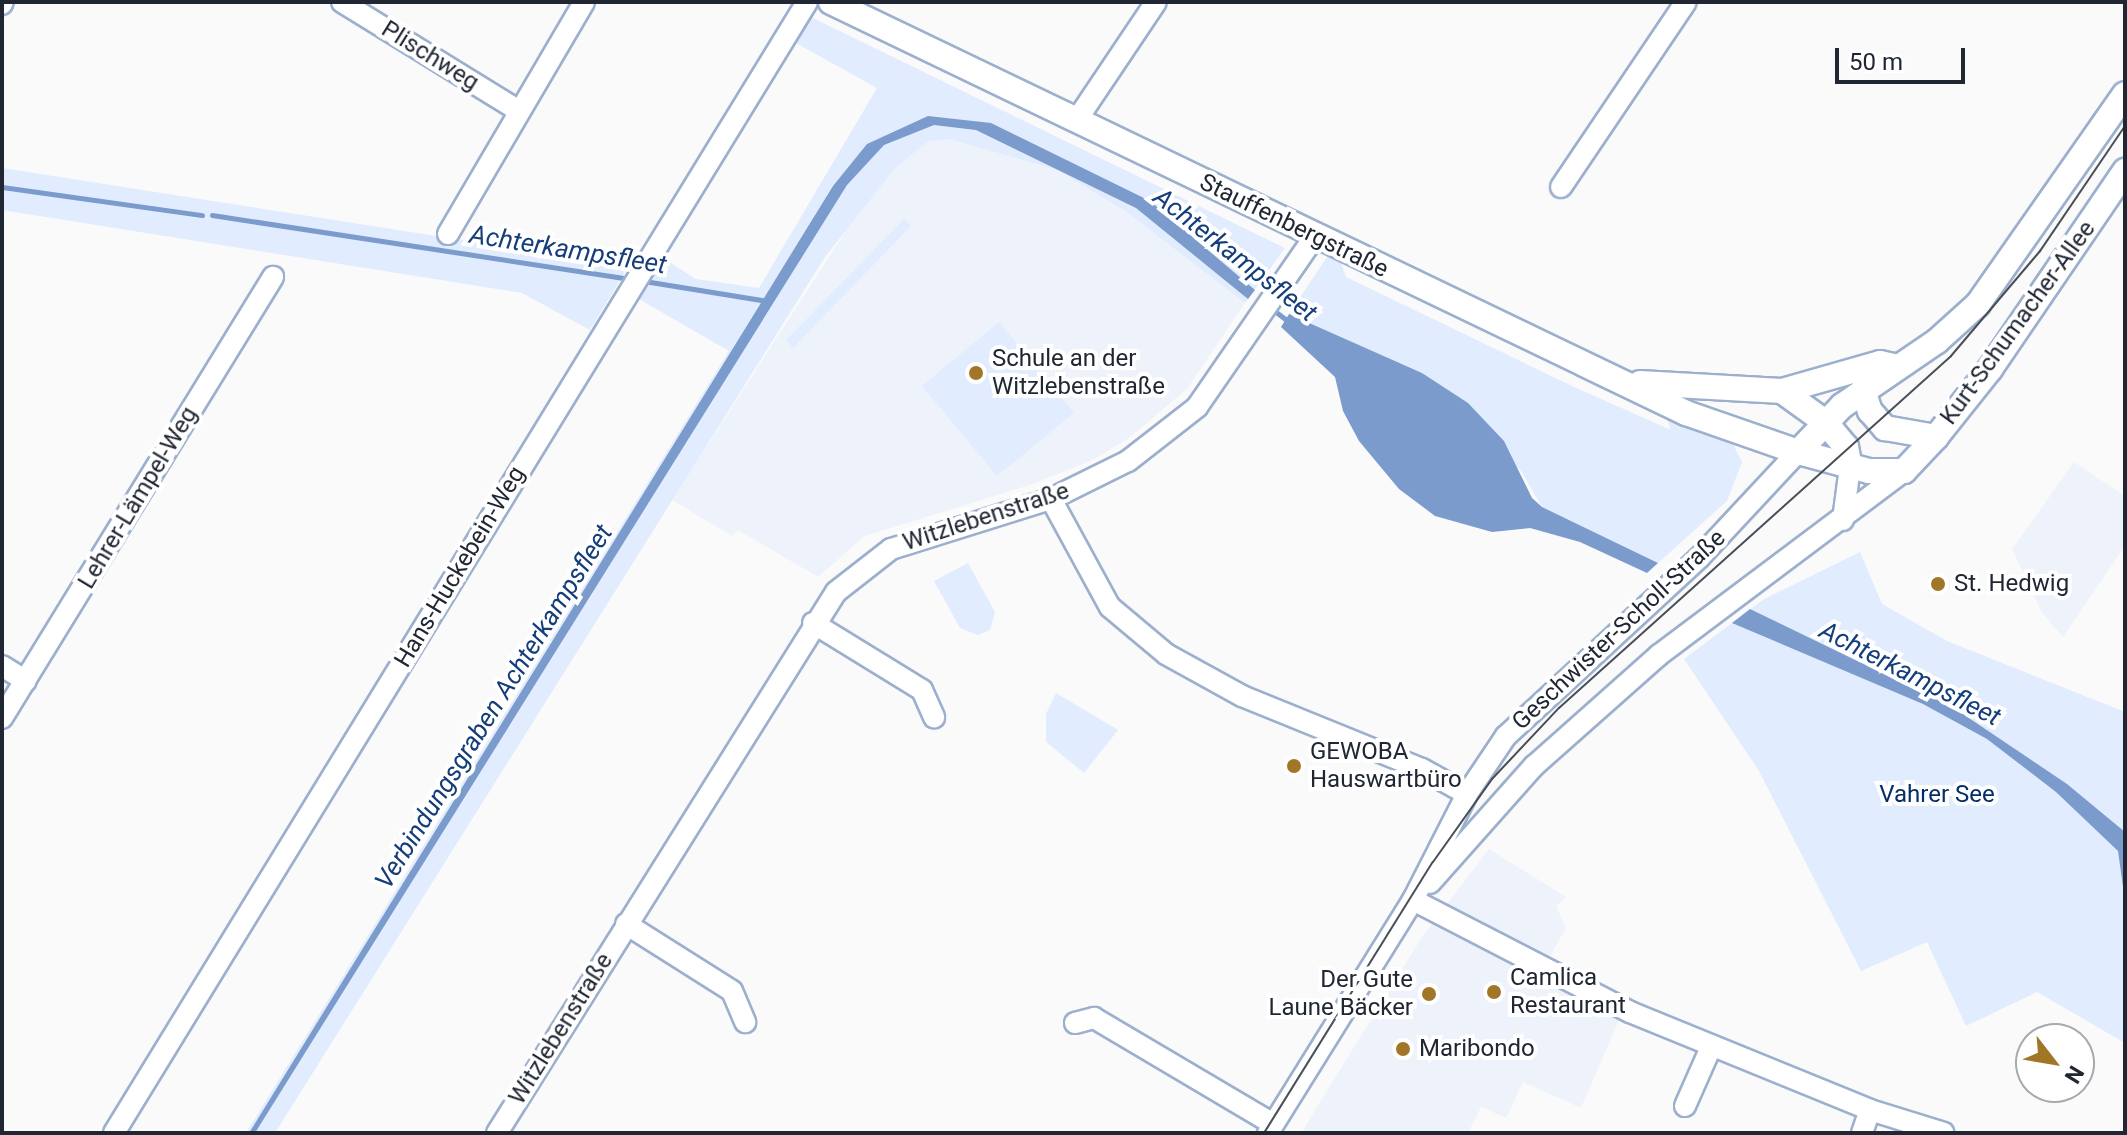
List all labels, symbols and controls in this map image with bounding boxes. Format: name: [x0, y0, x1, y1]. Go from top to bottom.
street label: Plischweg: [376, 15, 484, 97]
scale bar: [1839, 32, 1969, 82]
text: 50 m: [1849, 48, 1903, 76]
street label: Stauffenbergstraße: [1195, 168, 1393, 284]
water label: Achterkampsfleet: [1147, 182, 1323, 328]
street label: Kurt-Schumacher-Allee: [1934, 216, 2102, 430]
water label: Achterkampsfleet: [467, 219, 669, 281]
place label: Schule an der Witzlebenstraße: [992, 345, 1165, 401]
marker: Schule an der Witzlebenstraße: [967, 364, 985, 382]
street label: Lehrer-Lämpel-Weg: [72, 402, 204, 594]
street label: Hans-Huckebein-Weg: [389, 461, 531, 673]
street label: Witzlebenstraße: [899, 477, 1073, 557]
water label: Verbindungsgraben Achterkampsfleet: [369, 519, 619, 895]
street label: Geschwister-Scholl-Straße: [1507, 524, 1731, 736]
place label: St. Hedwig: [1954, 570, 2069, 598]
marker: St. Hedwig: [1929, 575, 1947, 593]
water label: Achterkampsfleet: [1814, 615, 2006, 733]
place label: GEWOBA Hauswartbüro: [1310, 738, 1462, 794]
marker: GEWOBA Hauswartbüro: [1285, 757, 1303, 775]
park label: Vahrer See: [1879, 781, 1995, 809]
street label: Witzlebenstraße: [503, 948, 619, 1110]
place label: Camlica Restaurant: [1510, 964, 1626, 1020]
place label: Der Gute Laune Bäcker: [1268, 966, 1413, 1022]
marker: Camlica Restaurant: [1485, 983, 1503, 1001]
marker: Der Gute Laune Bäcker: [1420, 985, 1438, 1003]
north arrow: [2015, 1023, 2095, 1103]
place label: Maribondo: [1419, 1035, 1535, 1063]
marker: Maribondo: [1394, 1040, 1412, 1058]
text: N: [2060, 1061, 2089, 1088]

